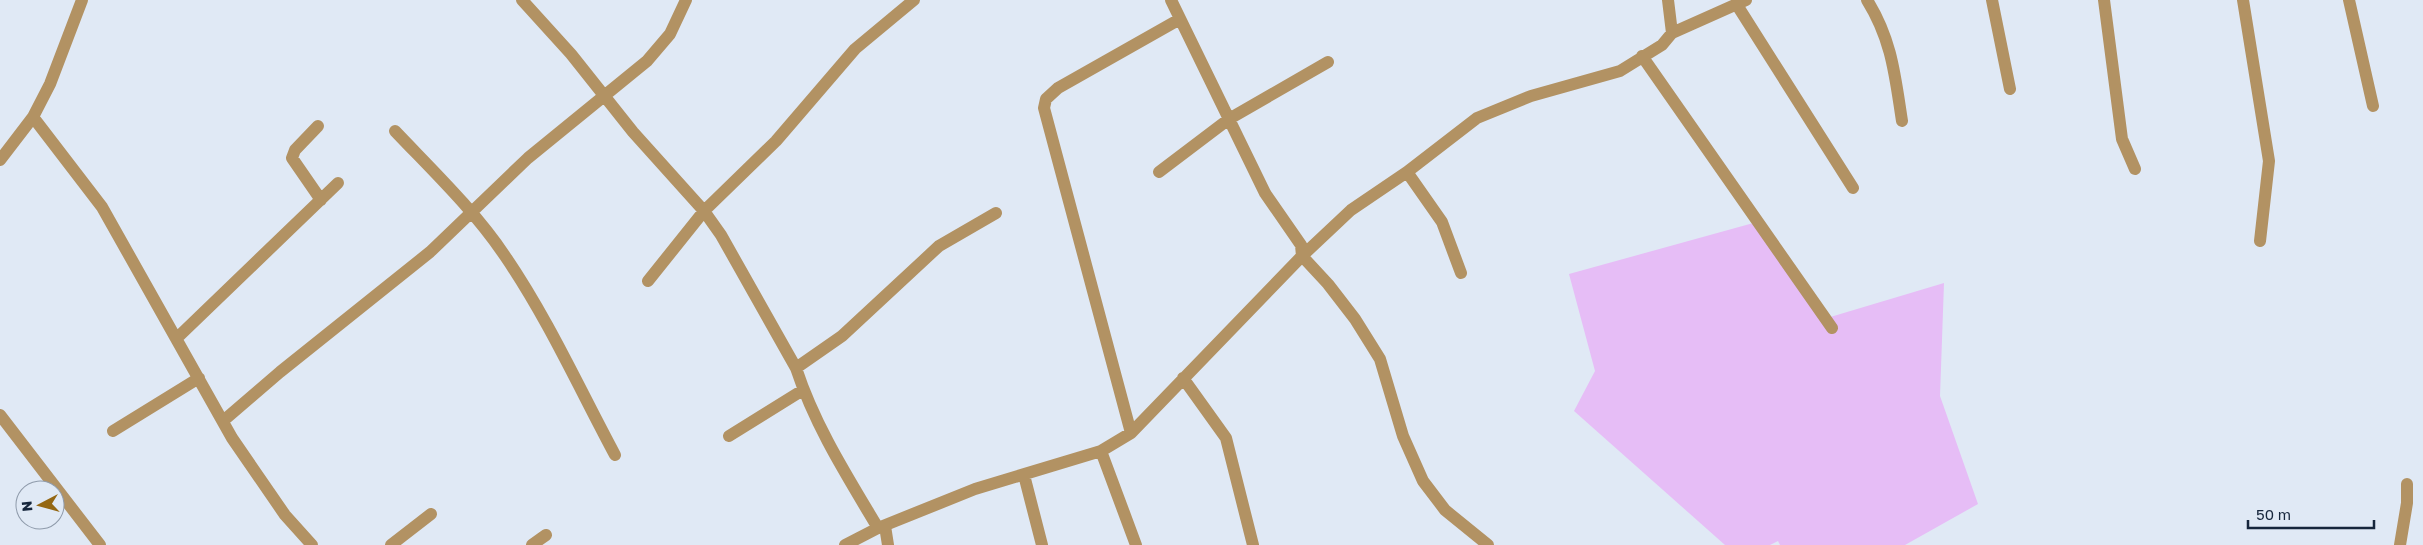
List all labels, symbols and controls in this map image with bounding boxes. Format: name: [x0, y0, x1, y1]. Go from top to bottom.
north arrow: [15, 480, 65, 530]
scale bar: [2248, 498, 2374, 530]
text: N: [18, 500, 36, 513]
text: 50 m: [2256, 505, 2291, 523]

